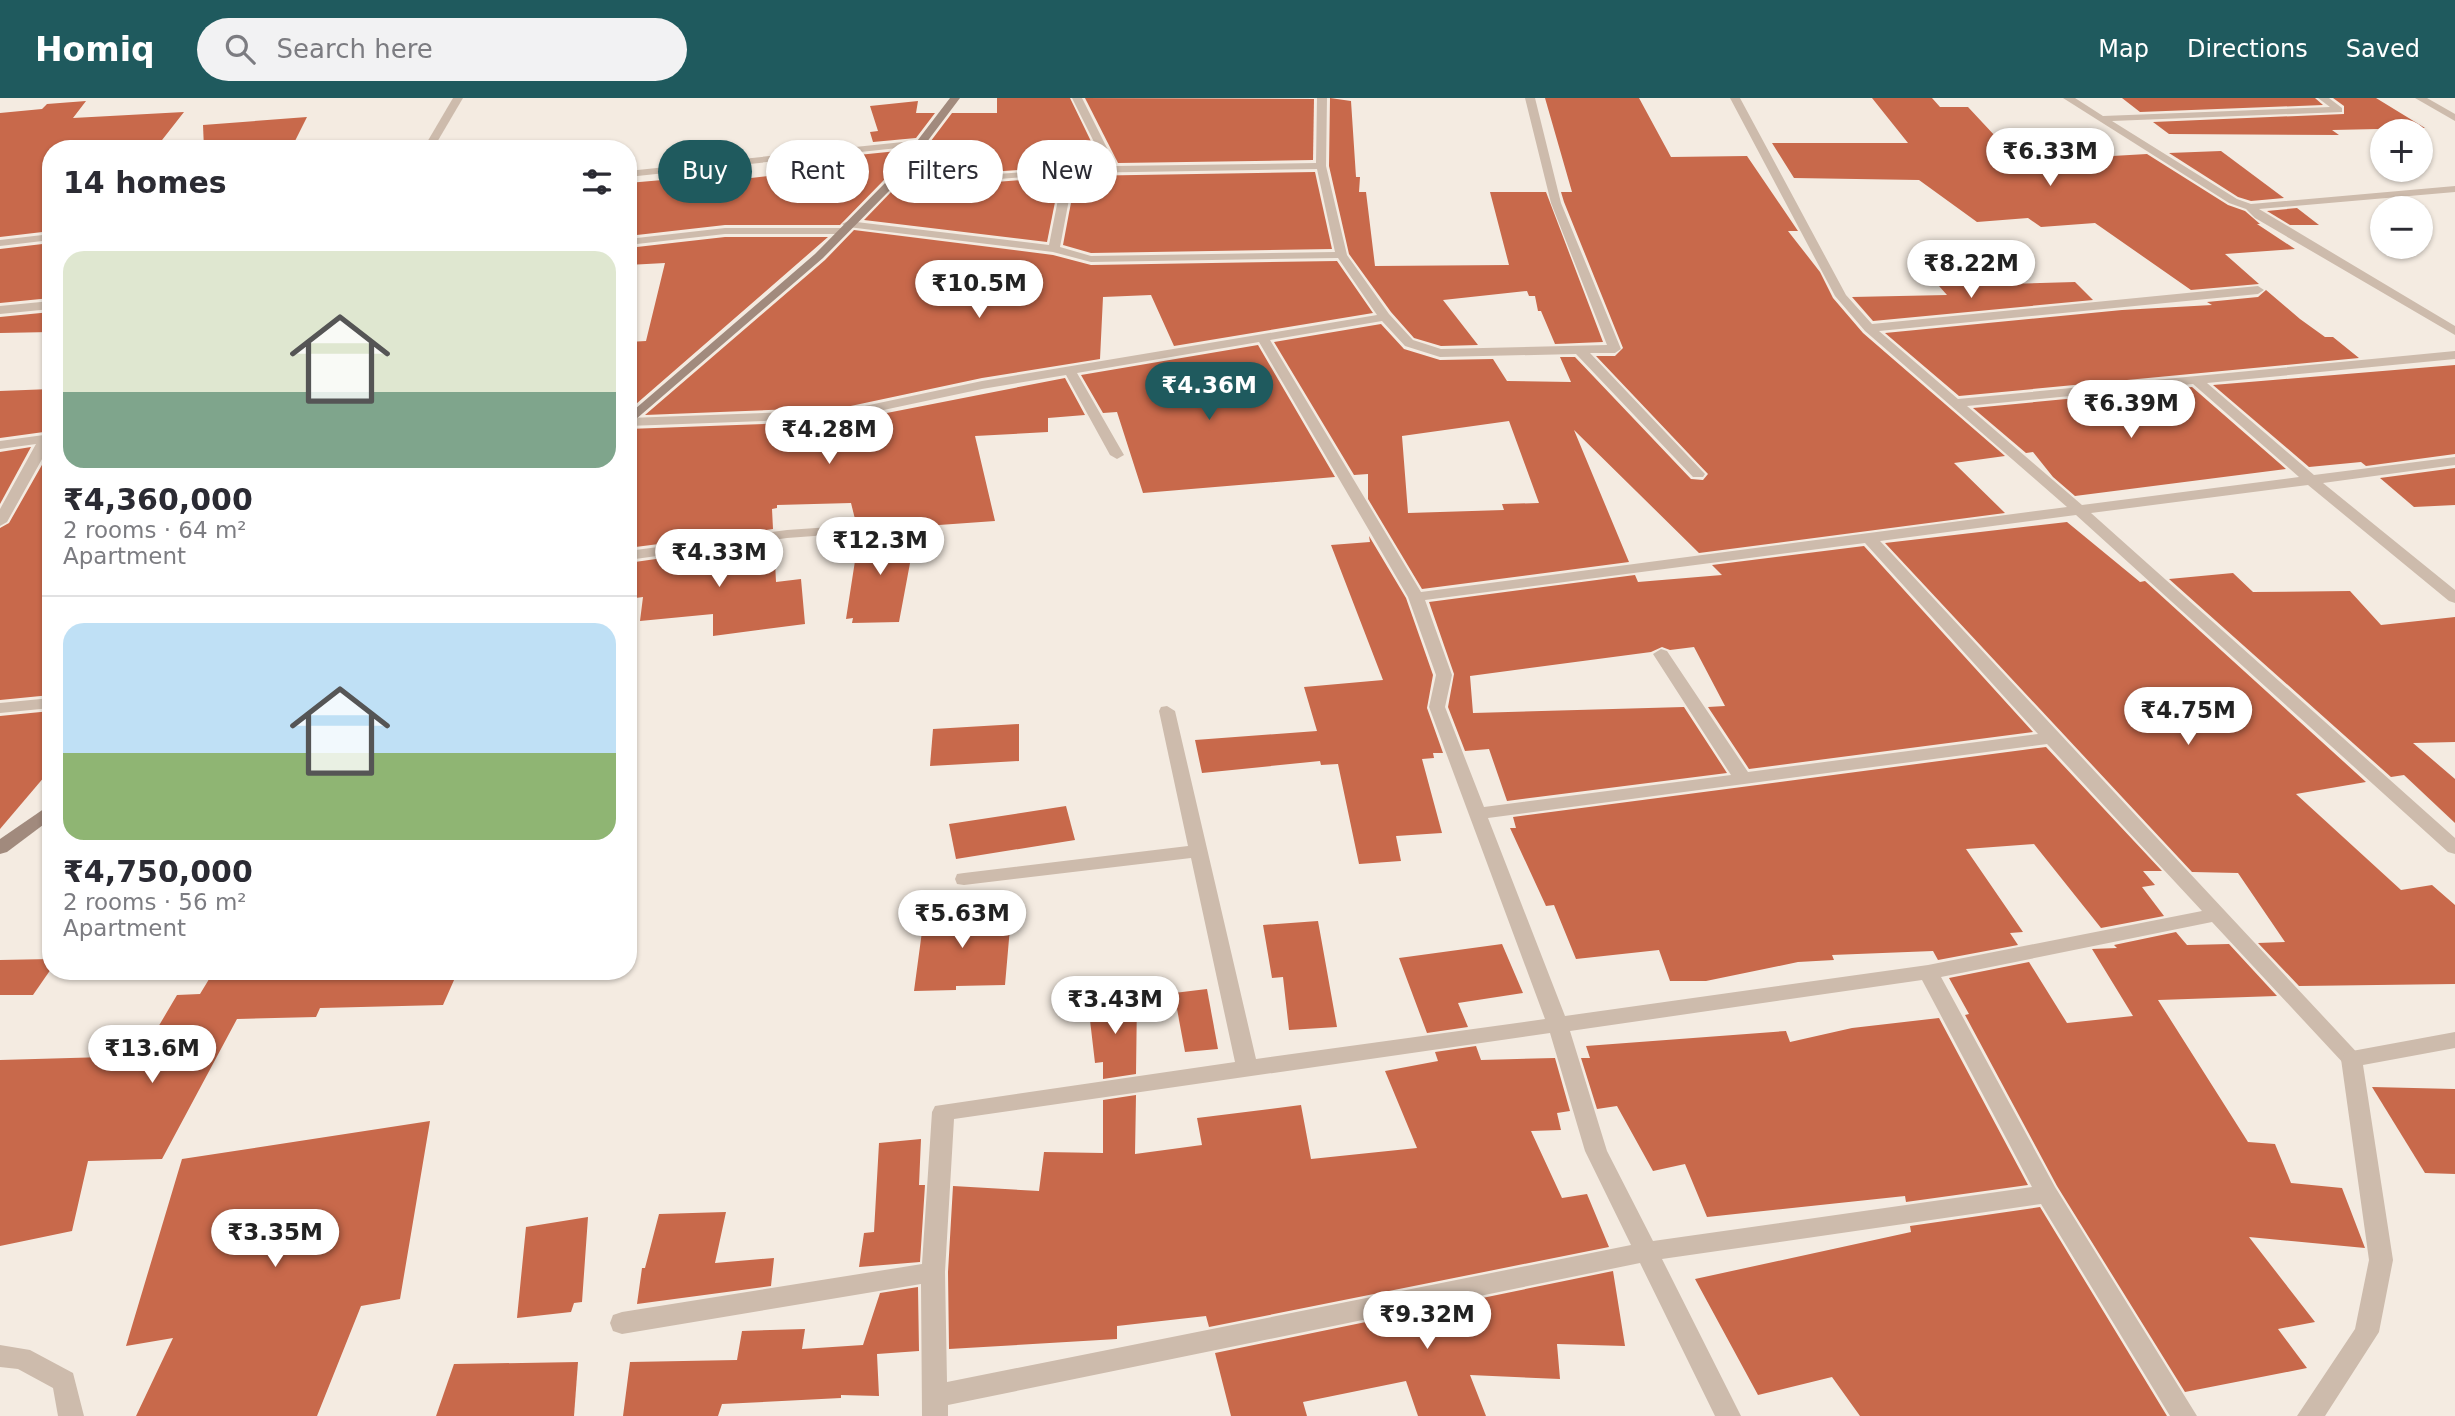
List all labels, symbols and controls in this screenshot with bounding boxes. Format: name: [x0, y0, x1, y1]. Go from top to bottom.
search box: [197, 18, 687, 81]
text: Homiq: [35, 30, 155, 69]
icon: search: [221, 30, 259, 68]
text: Search here: [277, 34, 433, 64]
text: Map: [2098, 35, 2149, 63]
text: Directions: [2187, 35, 2308, 63]
text: Saved: [2346, 35, 2420, 63]
map controls: [2370, 119, 2433, 259]
button: +: [2370, 119, 2433, 182]
pin: ₹6.33M: [1993, 129, 2107, 188]
text: ₹6.33M: [2002, 138, 2098, 164]
chip: Buy: [658, 140, 752, 203]
chip: Rent: [766, 140, 869, 203]
chip: Filters: [883, 140, 1003, 203]
chip: New: [1017, 140, 1117, 203]
icon: filters: [578, 163, 616, 201]
text: 14 homes: [63, 165, 227, 200]
button: −: [2370, 196, 2433, 259]
pin: ₹8.22M: [1914, 240, 2028, 300]
text: ₹8.22M: [1923, 250, 2019, 276]
pin: ₹10.5M: [922, 260, 1036, 320]
text: ₹10.5M: [931, 270, 1027, 296]
icon: home: [277, 296, 403, 422]
pin: ₹4.36M: [1152, 362, 1266, 422]
text: ₹4.36M: [1161, 372, 1257, 398]
pin: ₹6.39M: [2074, 380, 2188, 440]
text: ₹6.39M: [2083, 390, 2179, 416]
pin: ₹4.28M: [772, 406, 886, 466]
text: ₹4.28M: [781, 416, 877, 442]
text: ₹4,360,000: [63, 482, 253, 517]
text: 2 rooms · 64 m²: [63, 517, 247, 543]
pin: ₹12.3M: [823, 518, 937, 577]
text: ₹12.3M: [832, 527, 928, 553]
pin: ₹4.33M: [662, 530, 776, 589]
text: ₹4.33M: [671, 539, 767, 565]
text: Apartment: [63, 543, 186, 569]
icon: home: [277, 668, 403, 794]
pin: ₹4.75M: [2131, 688, 2245, 747]
text: ₹4.75M: [2140, 697, 2236, 723]
text: ₹4,750,000: [63, 854, 253, 889]
text: 2 rooms · 56 m²: [63, 889, 247, 915]
pin: ₹5.63M: [905, 890, 1019, 950]
text: ₹5.63M: [914, 900, 1010, 926]
text: Apartment: [63, 915, 186, 941]
pin: ₹3.43M: [1058, 976, 1172, 1036]
text: ₹3.43M: [1067, 986, 1163, 1012]
pin: ₹13.6M: [95, 1026, 209, 1085]
text: ₹13.6M: [104, 1035, 200, 1061]
pin: ₹3.35M: [218, 1210, 332, 1269]
text: ₹3.35M: [227, 1219, 323, 1245]
pin: ₹9.32M: [1370, 1292, 1484, 1351]
text: ₹9.32M: [1379, 1301, 1475, 1327]

